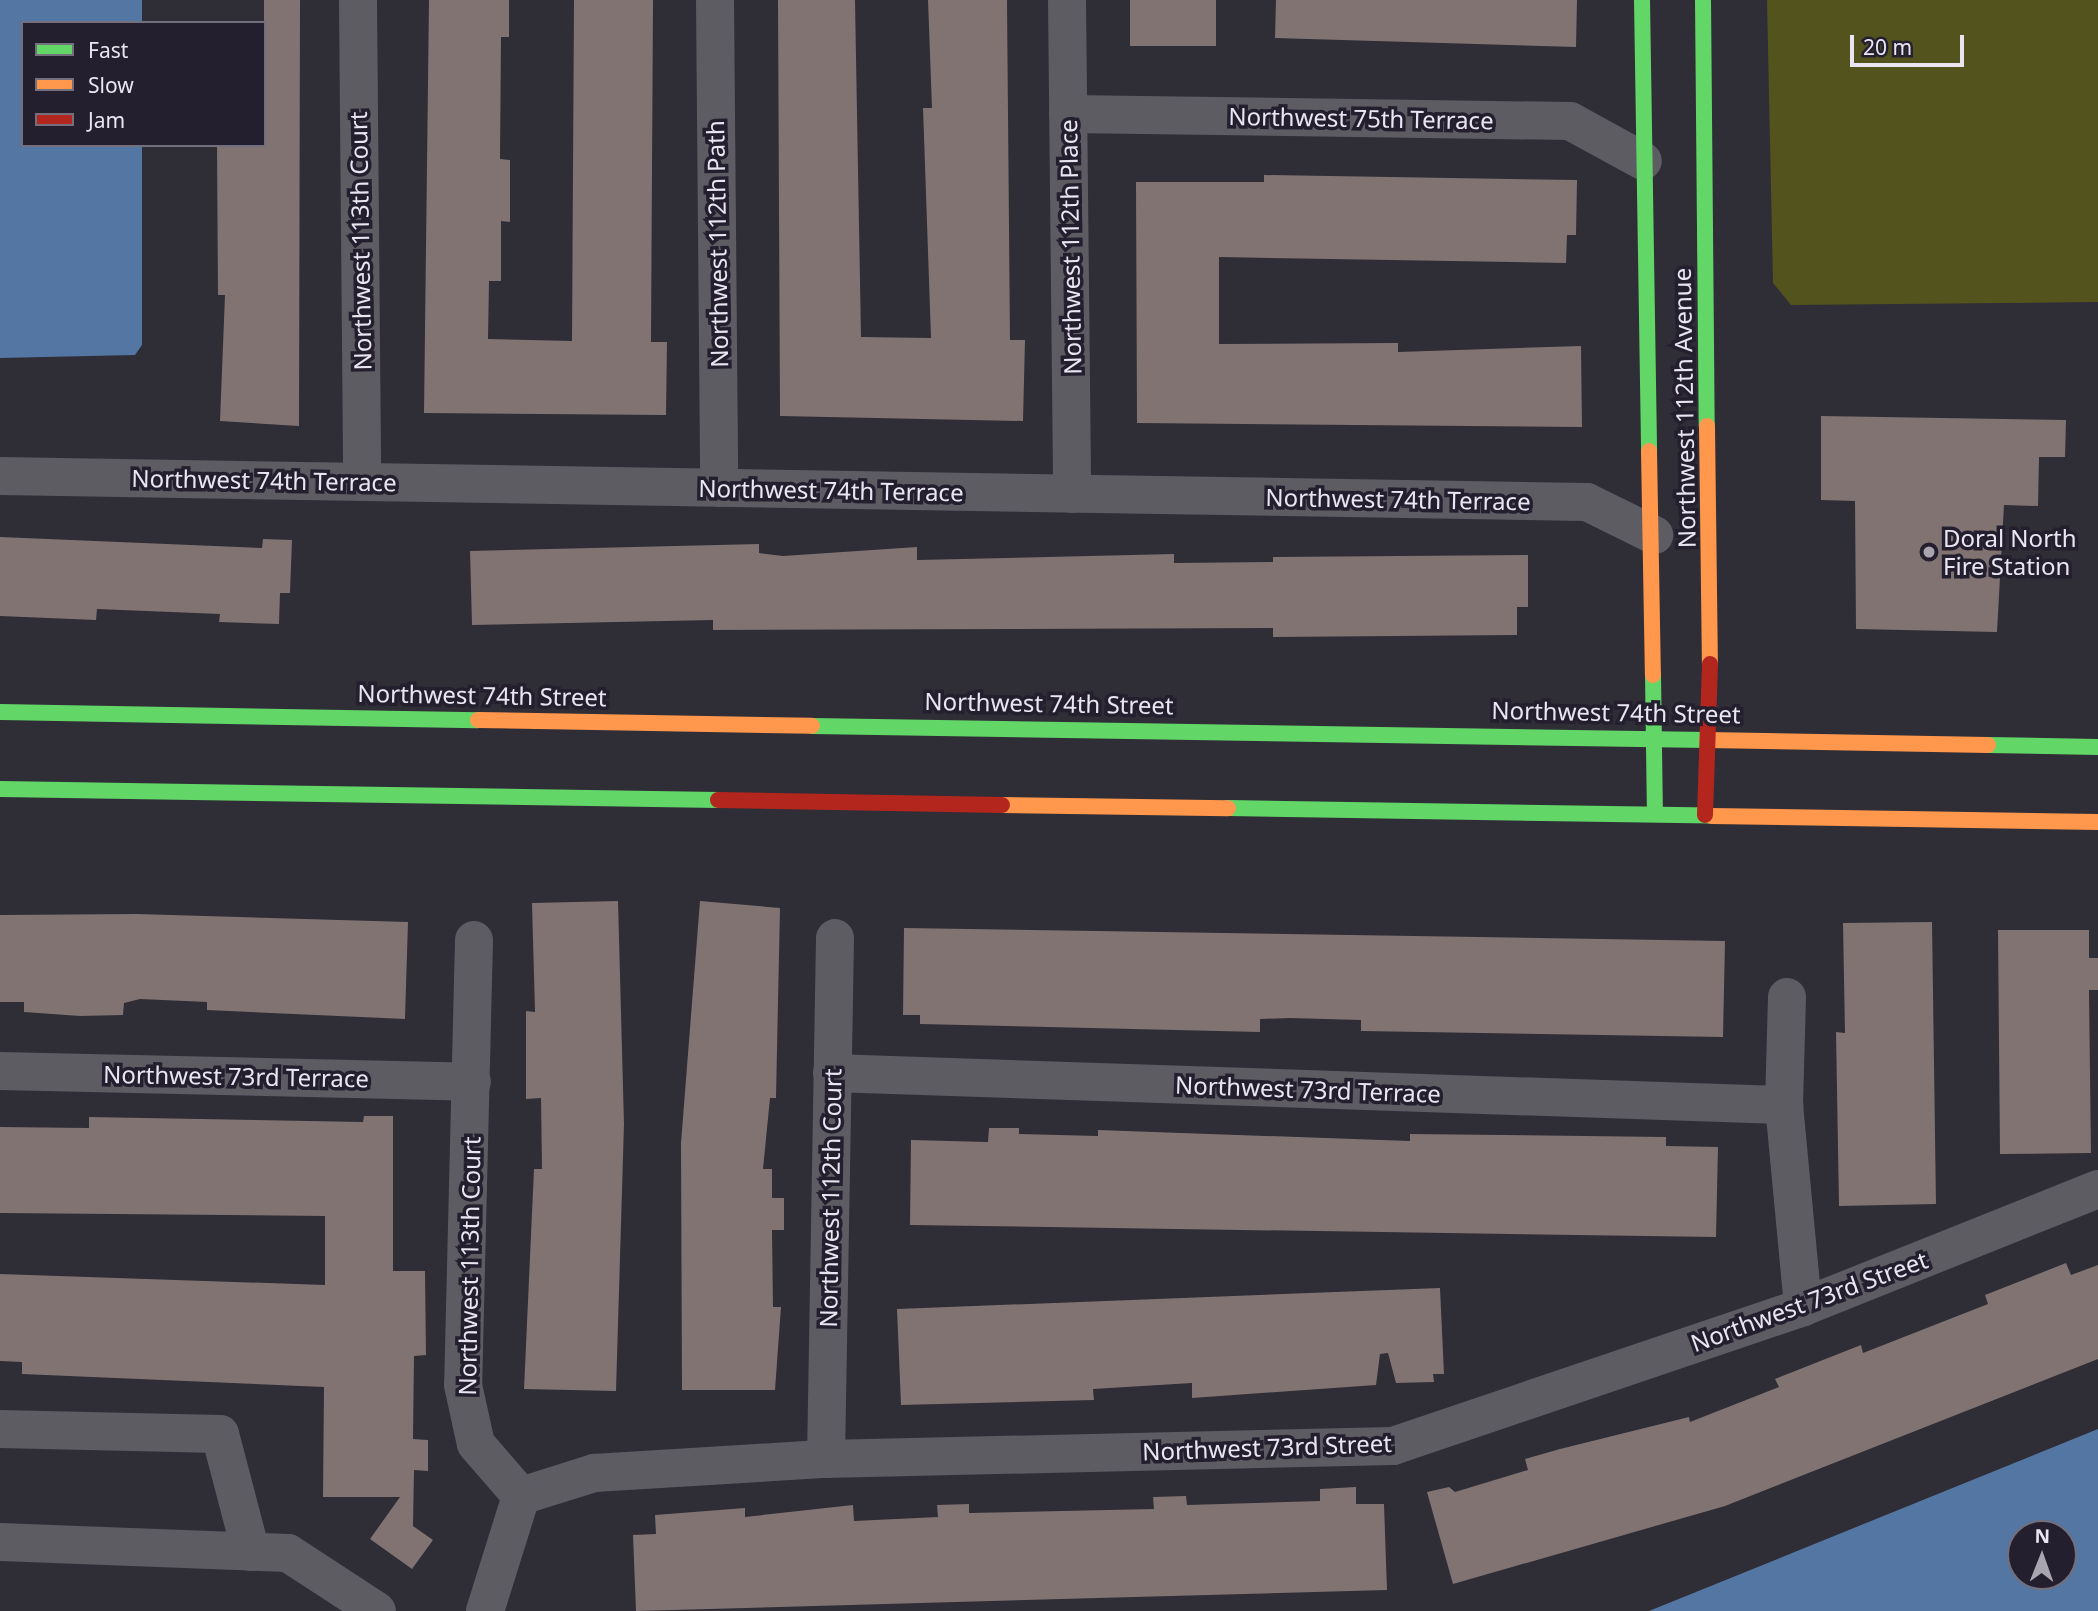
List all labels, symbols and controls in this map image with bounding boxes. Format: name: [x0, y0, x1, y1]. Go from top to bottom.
legend: [21, 21, 266, 147]
scale bar: [1853, 21, 1967, 65]
text: 20 m: [1863, 33, 1912, 61]
text: Fast: [88, 36, 128, 64]
text: Slow: [88, 71, 134, 99]
street label: Northwest 75th Terrace: [1228, 101, 1494, 135]
text: Jam: [88, 106, 125, 134]
street label: Northwest 113th Court: [343, 111, 377, 371]
street label: Northwest 112th Place: [1053, 119, 1087, 375]
street label: Northwest 112th Path: [700, 120, 734, 368]
street label: Northwest 112th Avenue: [1667, 268, 1701, 548]
street label: Northwest 74th Terrace: [131, 463, 397, 497]
street label: Northwest 74th Terrace: [698, 473, 964, 507]
street label: Northwest 74th Terrace: [1265, 482, 1531, 516]
place label: Doral North Fire Station: [1943, 524, 2077, 580]
marker: Doral North Fire Station: [1921, 544, 1937, 560]
street label: Northwest 74th Street: [357, 678, 607, 712]
street label: Northwest 74th Street: [924, 686, 1174, 720]
street label: Northwest 74th Street: [1491, 695, 1741, 729]
street label: Northwest 73rd Terrace: [103, 1059, 369, 1093]
street label: Northwest 112th Court: [813, 1068, 847, 1328]
street label: Northwest 73rd Terrace: [1175, 1070, 1441, 1108]
street label: Northwest 113th Court: [452, 1136, 486, 1396]
street label: Northwest 73rd Street: [1687, 1245, 1931, 1357]
street label: Northwest 73rd Street: [1142, 1428, 1392, 1466]
north arrow: [2007, 1520, 2077, 1590]
text: N: [2034, 1523, 2050, 1549]

